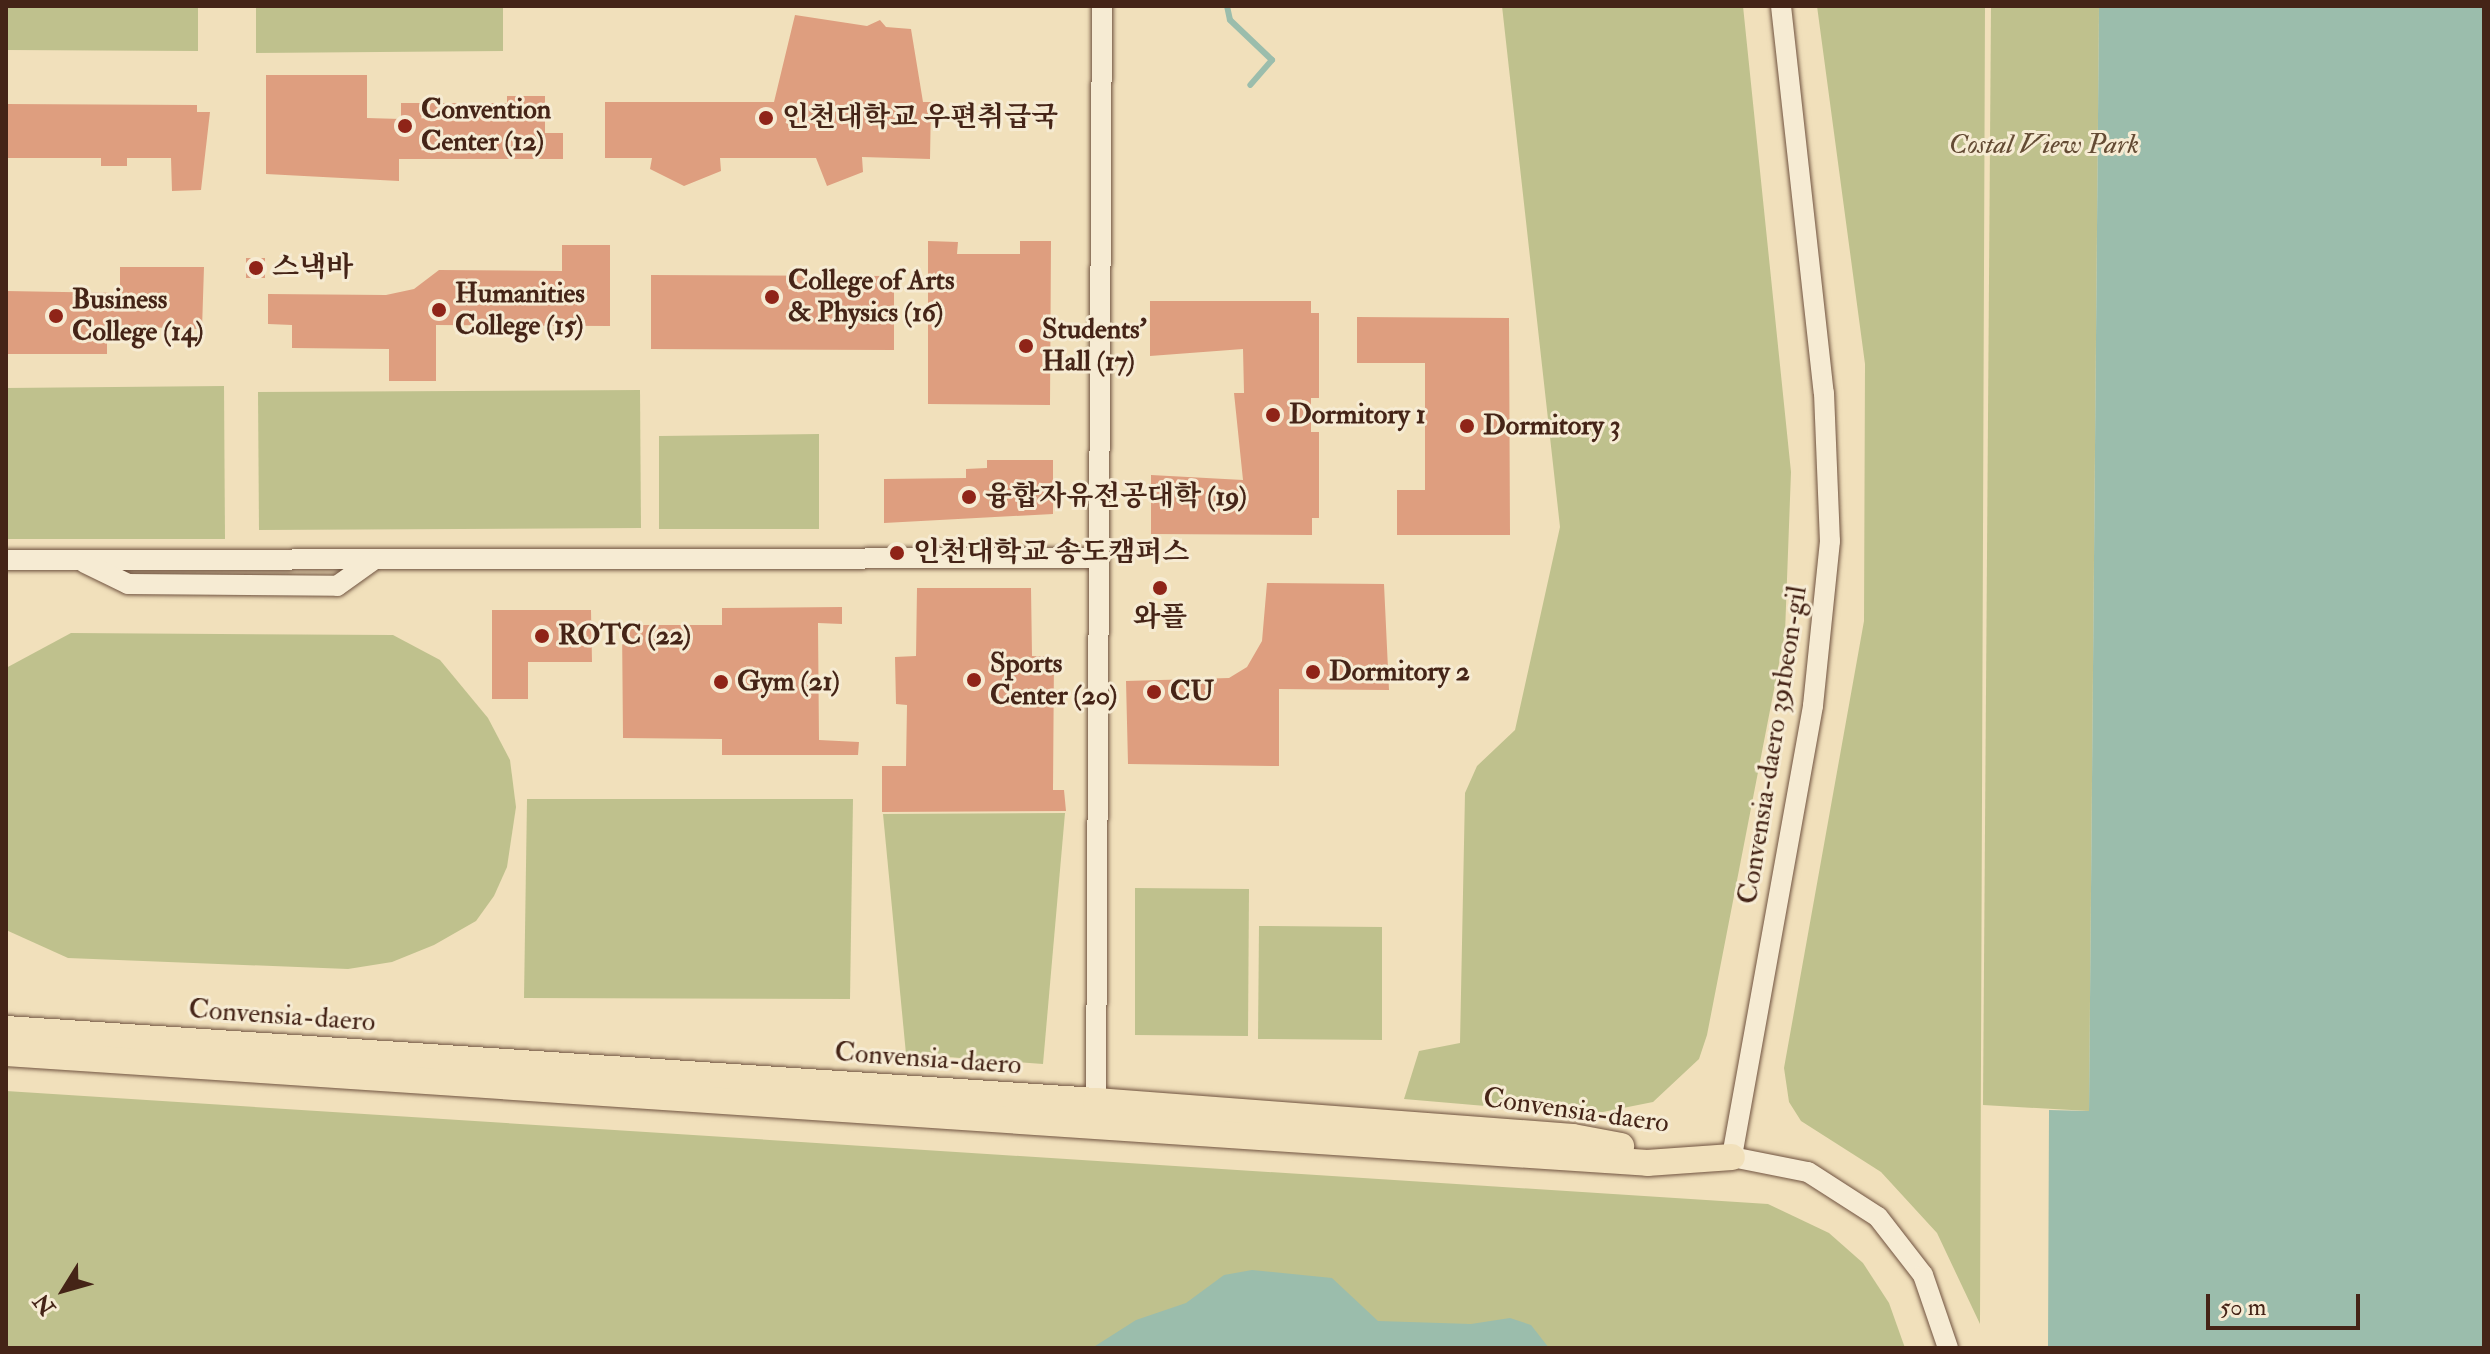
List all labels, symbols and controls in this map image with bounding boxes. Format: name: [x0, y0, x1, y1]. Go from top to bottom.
place label: Convention Center (12): [421, 93, 551, 159]
place label: 인천대학교 우편취급국: [782, 101, 1058, 135]
marker: 인천대학교 우편취급국: [757, 109, 775, 127]
marker: Convention Center (12): [396, 117, 414, 135]
park label: Costal View Park: [1949, 128, 2139, 162]
place label: 스낵바: [272, 251, 353, 285]
marker: 스낵바: [247, 259, 265, 277]
place label: College of Arts & Physics (16): [788, 264, 955, 330]
place label: Humanities College (15): [455, 277, 585, 343]
place label: Business College (14): [72, 283, 204, 349]
marker: College of Arts & Physics (16): [763, 288, 781, 306]
marker: Humanities College (15): [430, 301, 448, 319]
marker: Business College (14): [47, 307, 65, 325]
place label: Students' Hall (17): [1042, 313, 1147, 379]
marker: Students' Hall (17): [1017, 337, 1035, 355]
place label: Dormitory 1: [1289, 398, 1426, 432]
marker: Dormitory 1: [1264, 406, 1282, 424]
place label: Dormitory 3: [1483, 409, 1621, 443]
marker: Dormitory 3: [1458, 417, 1476, 435]
place label: 융합자유전공대학 (19): [985, 480, 1247, 514]
marker: 융합자유전공대학 (19): [960, 488, 978, 506]
place label: 인천대학교 송도캠퍼스: [913, 536, 1189, 570]
marker: 인천대학교 송도캠퍼스: [888, 544, 906, 562]
marker: 와플: [1151, 579, 1169, 597]
street label: Convensia-daero 391beon-gil: [1731, 583, 1815, 907]
place label: 와플: [1133, 601, 1187, 635]
place label: ROTC (22): [558, 619, 691, 653]
marker: ROTC (22): [533, 627, 551, 645]
place label: Sports Center (20): [990, 647, 1117, 713]
place label: Dormitory 2: [1329, 655, 1470, 689]
marker: Dormitory 2: [1304, 663, 1322, 681]
place label: Gym (21): [737, 665, 840, 699]
marker: Sports Center (20): [965, 671, 983, 689]
marker: Gym (21): [712, 673, 730, 691]
place label: CU: [1170, 675, 1214, 709]
marker: CU: [1145, 683, 1163, 701]
street label: Convensia-daero: [187, 993, 377, 1039]
street label: Convensia-daero: [833, 1036, 1023, 1082]
street label: Convensia-daero: [1481, 1081, 1671, 1141]
north arrow: [24, 1250, 104, 1330]
scale bar: [2210, 1278, 2364, 1328]
text: N: [28, 1288, 62, 1321]
text: 50 m: [2220, 1292, 2266, 1323]

